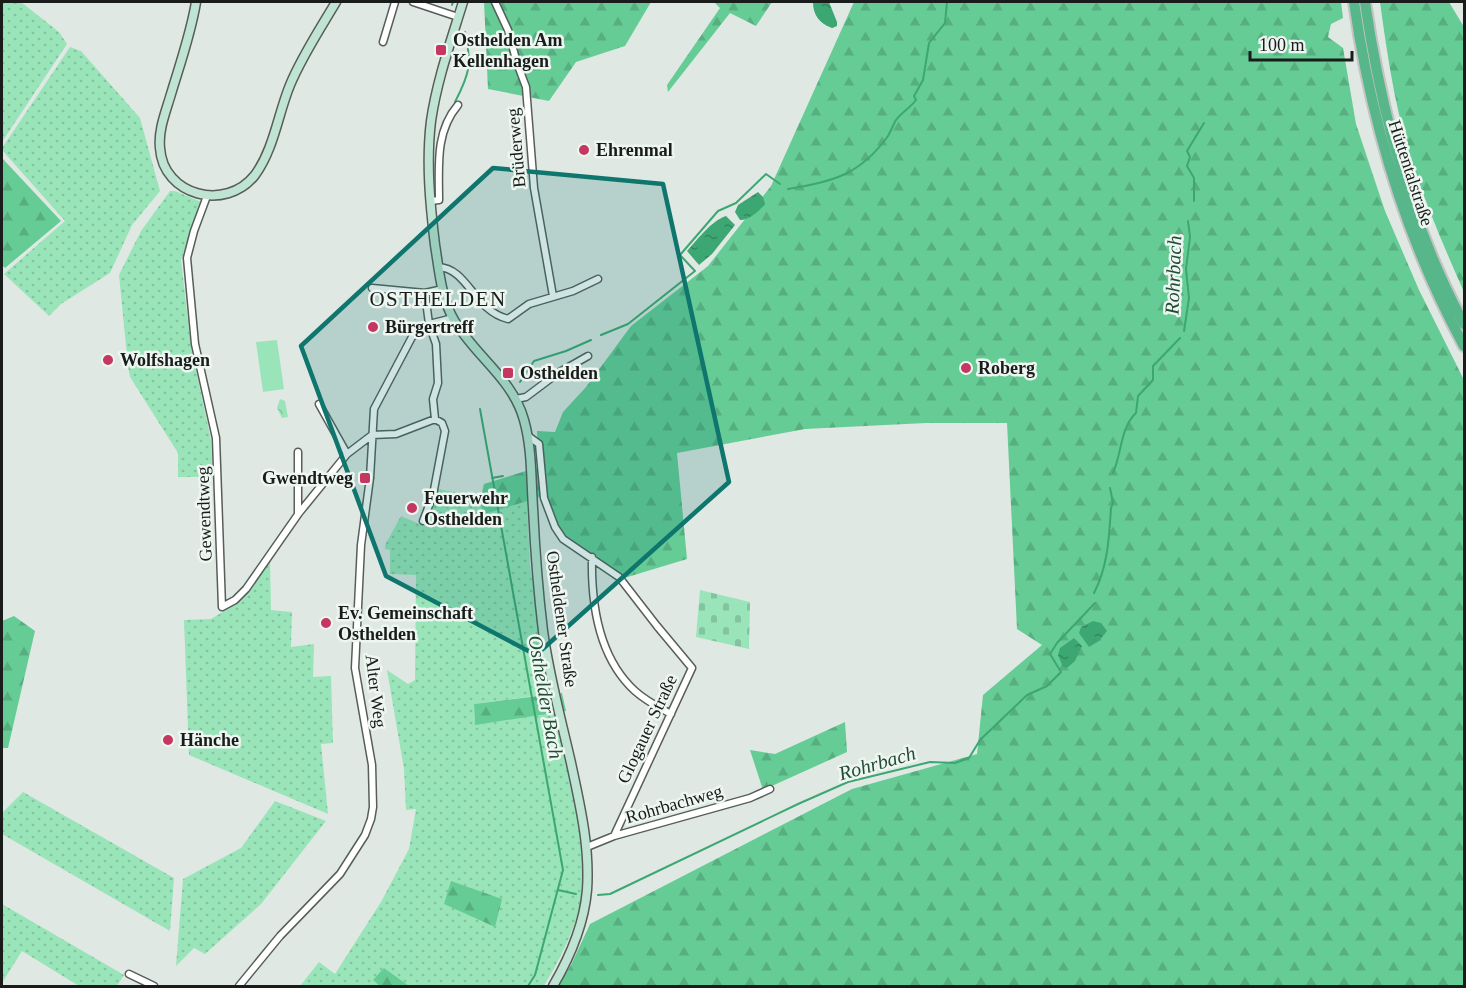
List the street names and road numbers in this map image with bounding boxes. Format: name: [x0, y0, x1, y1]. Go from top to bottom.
street label: Brüderweg: [503, 107, 529, 189]
street label: Hüttentalstraße: [1384, 118, 1438, 228]
street label: Gewendtweg: [192, 466, 216, 562]
street label: Ostheldener Straße: [543, 550, 581, 688]
street label: Alter Weg: [362, 653, 390, 729]
street label: Glogauer Straße: [613, 672, 681, 786]
street label: Rohrbachweg: [623, 781, 725, 827]

